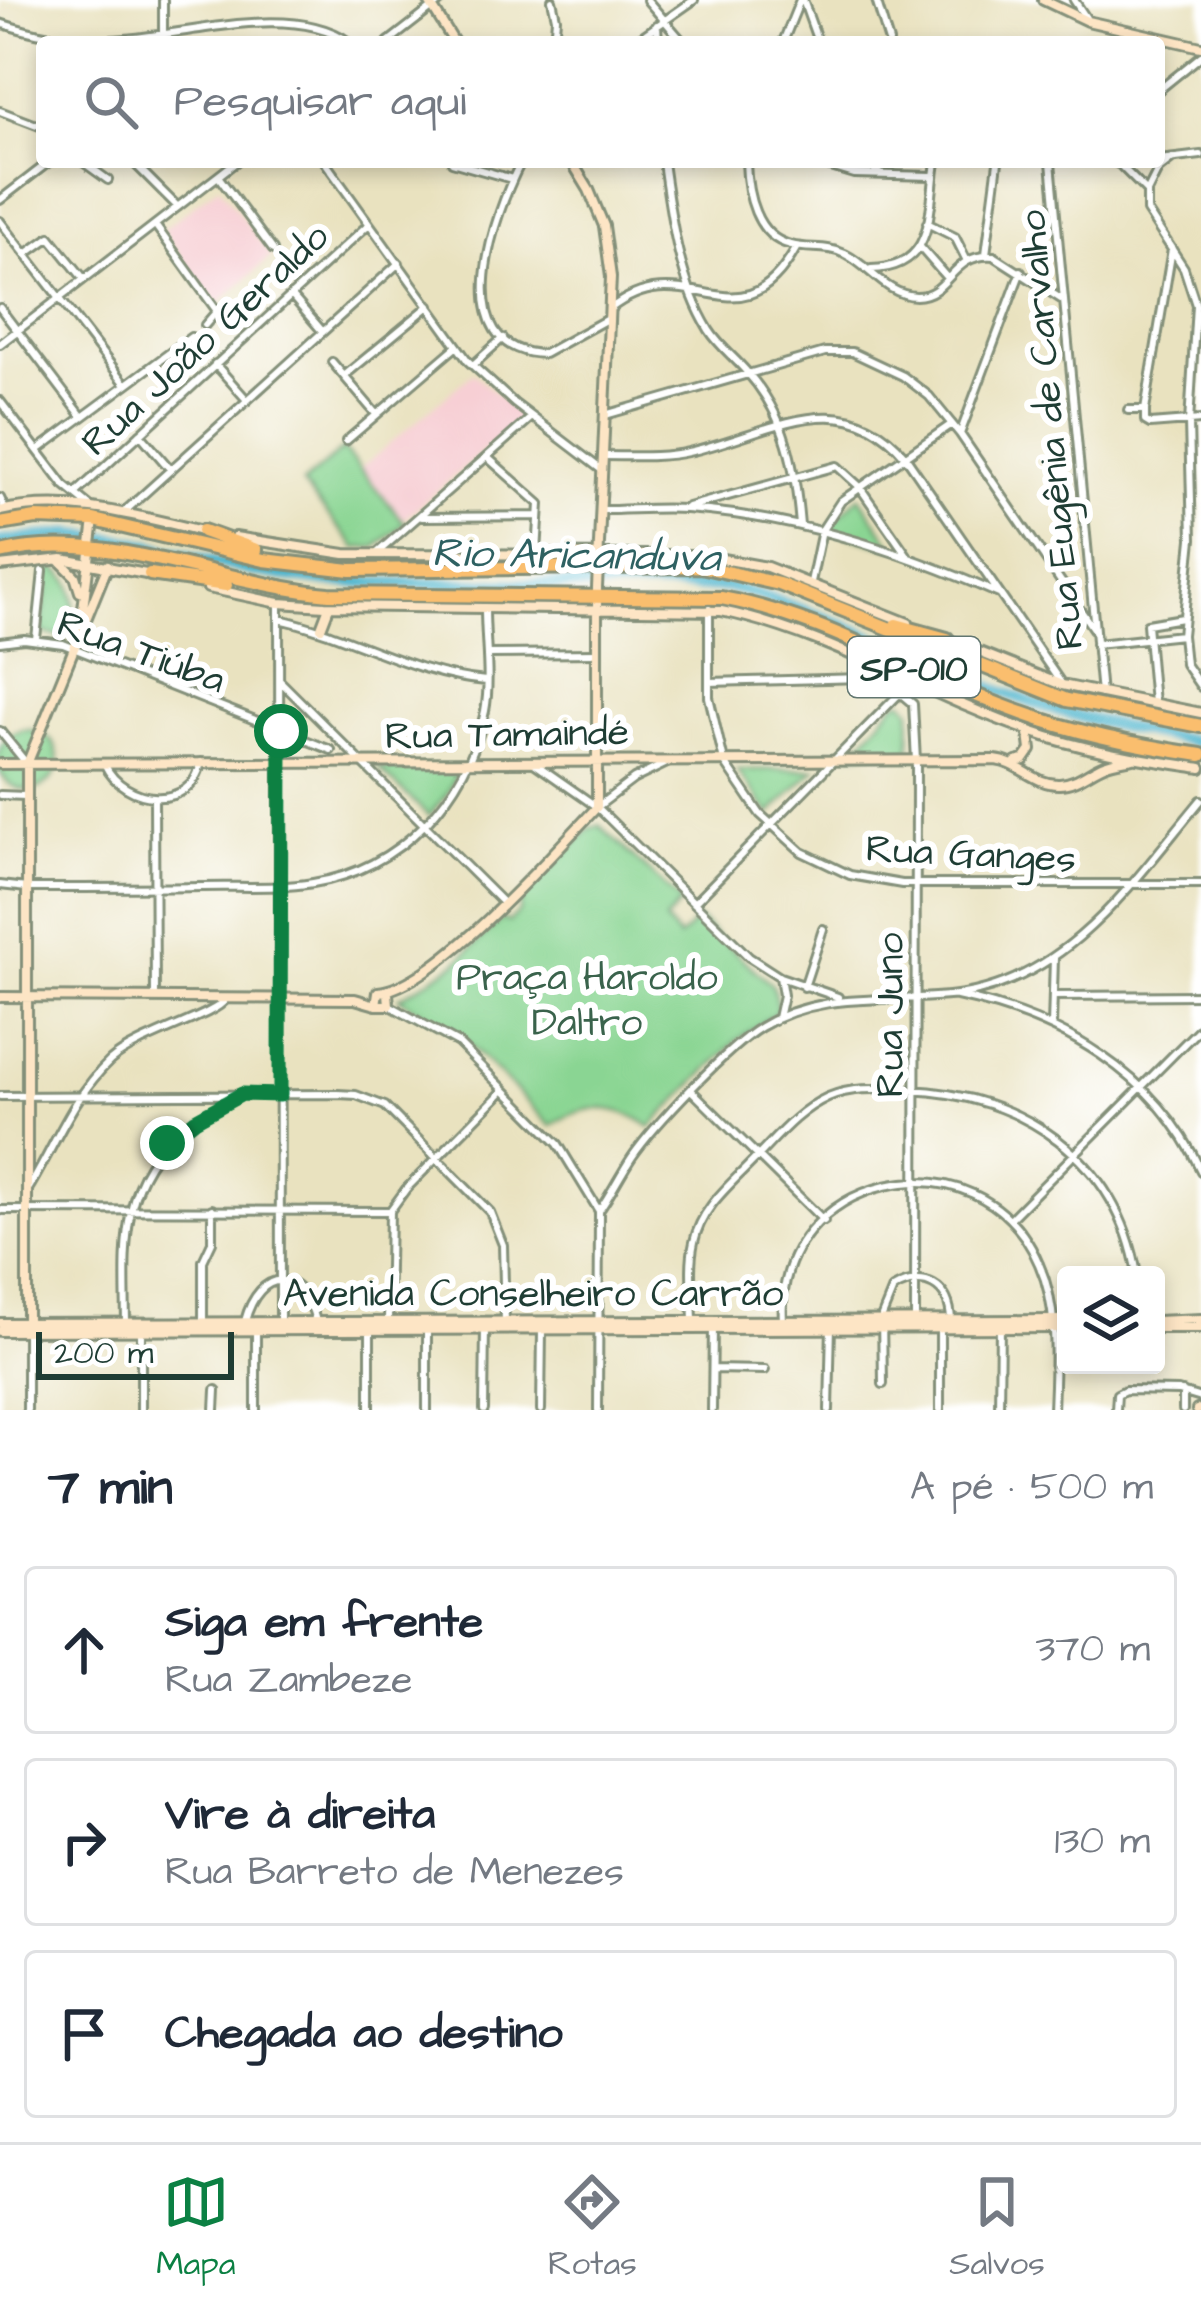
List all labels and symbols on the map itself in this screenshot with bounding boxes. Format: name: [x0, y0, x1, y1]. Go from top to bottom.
street label: Rua Eugênia de Carvalho: [1006, 208, 1098, 652]
street label: Rua João Geraldo: [70, 211, 342, 469]
water label: Rio Aricanduva: [431, 524, 723, 588]
street label: Rua Tiúba: [50, 598, 232, 708]
road number: SP-010: [848, 637, 980, 697]
route start: [254, 704, 308, 758]
street label: Rua Tamaindé: [385, 706, 629, 764]
street label: Rua Ganges: [864, 823, 1077, 887]
street label: Rua Juno: [865, 932, 919, 1097]
park label: Praça Haroldo Daltro: [456, 952, 718, 1051]
route end: [140, 1116, 194, 1170]
street label: Avenida Conselheiro Carrão: [283, 1268, 783, 1322]
scale bar: [36, 1326, 234, 1379]

